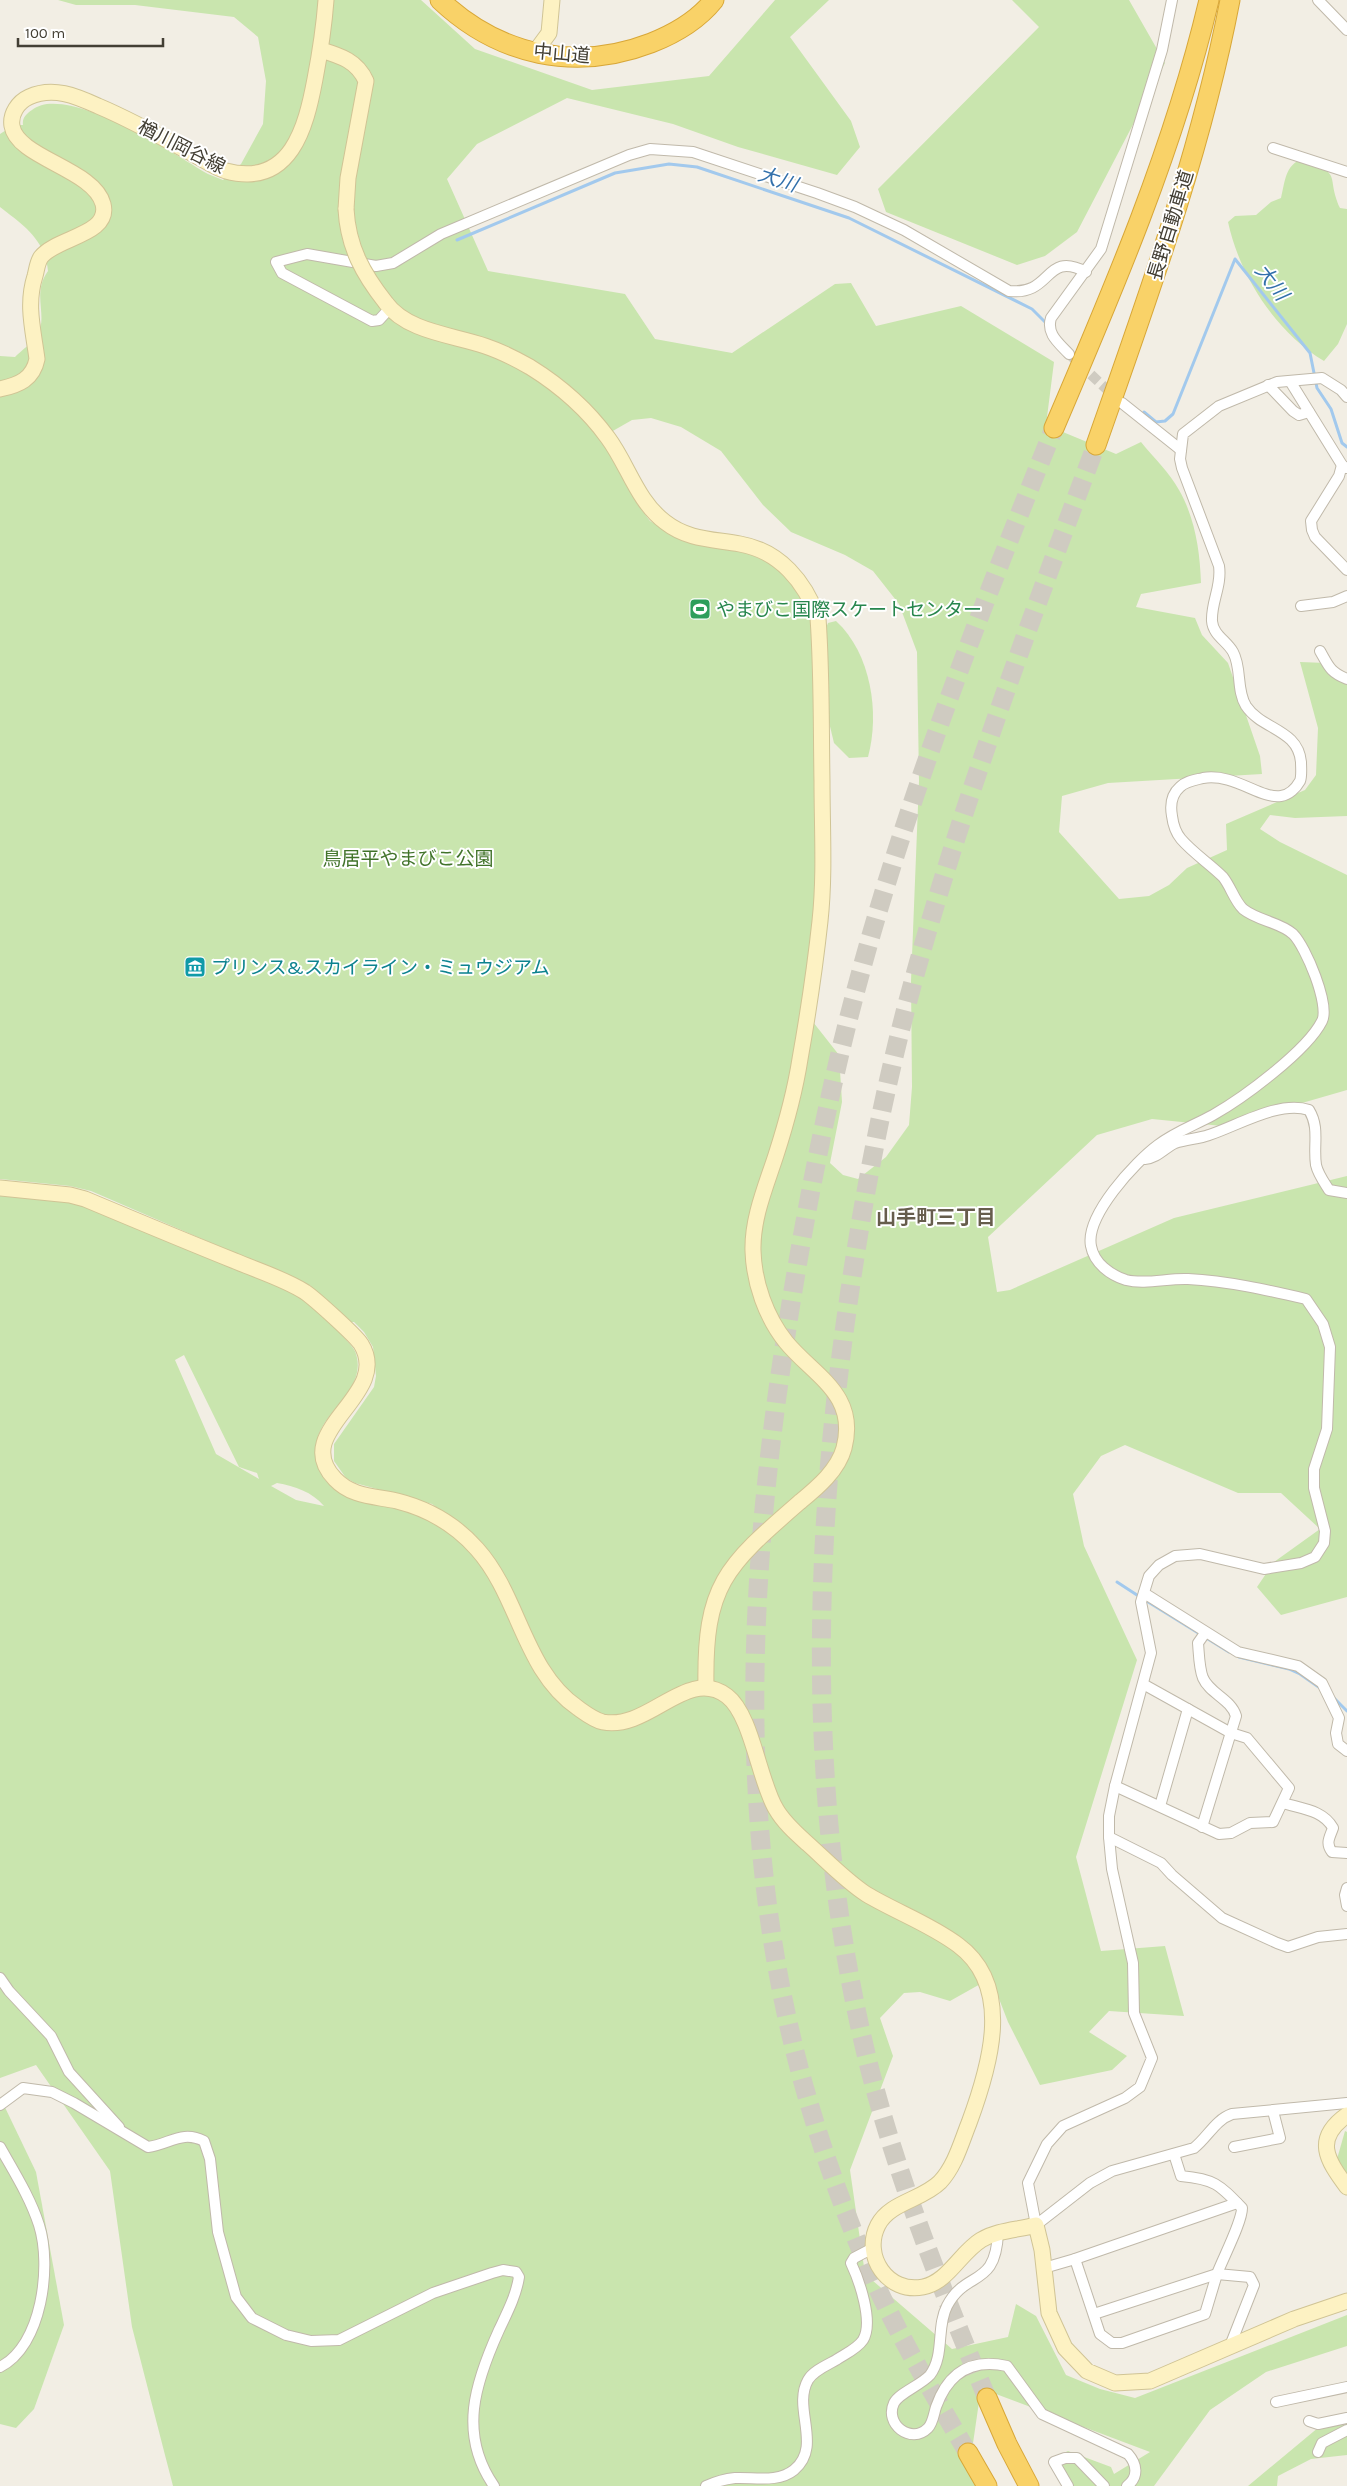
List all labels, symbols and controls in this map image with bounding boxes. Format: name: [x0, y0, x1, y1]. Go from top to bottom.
scale bar: [18, 15, 162, 47]
text: 100 m: [25, 24, 65, 42]
street label: 中山道: [533, 41, 591, 67]
street label: 楢川岡谷線: [134, 116, 229, 178]
water label: 大川: [755, 162, 802, 197]
street label: 長野自動車道: [1144, 168, 1198, 283]
water label: 大川: [1250, 259, 1294, 307]
sports icon: やまびこ国際スケートセンター: [688, 597, 712, 621]
place label: やまびこ国際スケートセンター: [716, 599, 982, 621]
park label: 鳥居平やまびこ公園: [322, 848, 494, 870]
museum icon: プリンス&スカイライン・ミュウジアム: [183, 955, 207, 979]
place label: プリンス&スカイライン・ミュウジアム: [211, 957, 550, 979]
district label: 山手町三丁目: [876, 1206, 996, 1229]

